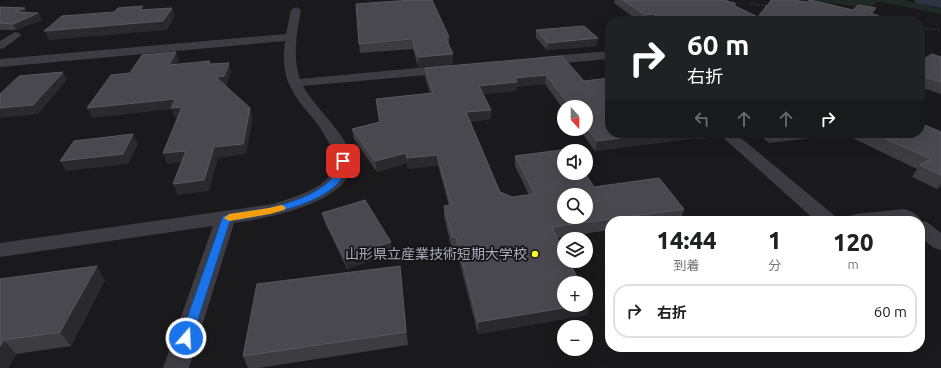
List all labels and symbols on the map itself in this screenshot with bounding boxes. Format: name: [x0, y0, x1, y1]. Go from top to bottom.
north arrow: [557, 100, 593, 136]
pin: [326, 144, 360, 178]
place label: 山形県立産業技術短期大学校: [345, 246, 527, 262]
marker: 山形県立産業技術短期大学校: [530, 249, 540, 259]
position arrow: [165, 317, 207, 359]

